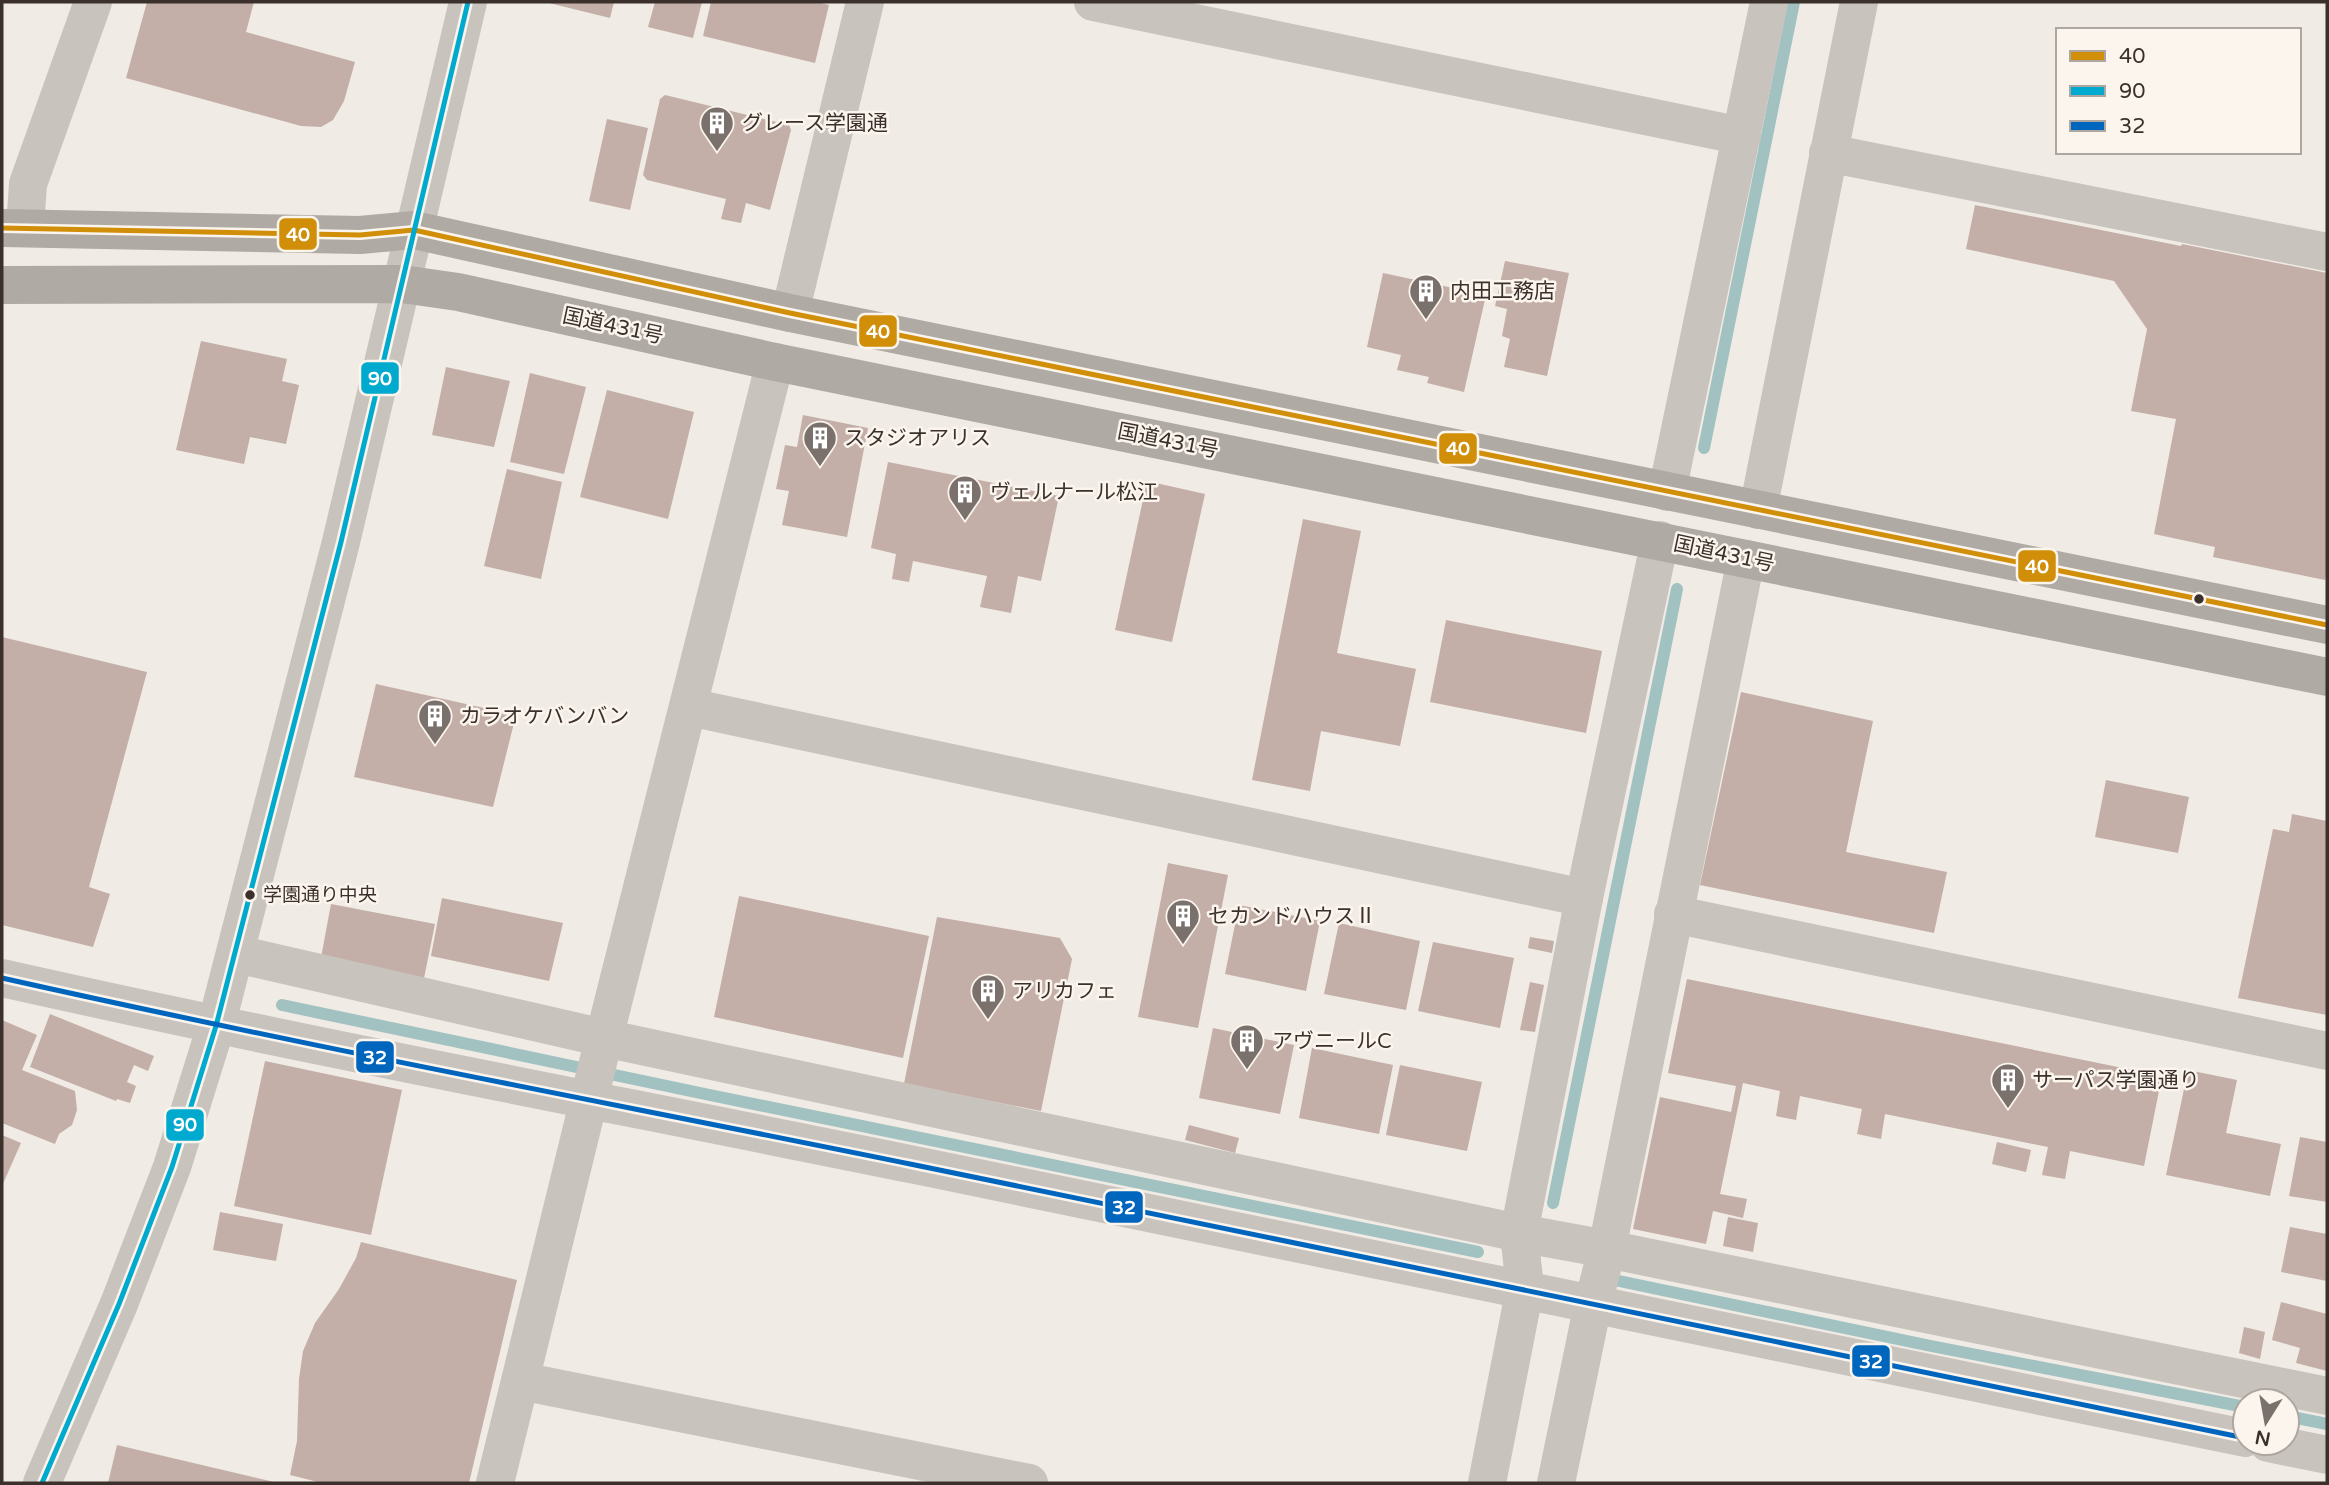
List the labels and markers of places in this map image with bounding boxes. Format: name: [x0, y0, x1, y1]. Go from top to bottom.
building icon: グレース学園通: [698, 104, 736, 153]
place label: グレース学園通: [742, 111, 888, 136]
building icon: 内田工務店: [1407, 272, 1445, 321]
place label: 内田工務店: [1450, 279, 1555, 304]
building icon: スタジオアリス: [801, 419, 839, 468]
place label: スタジオアリス: [844, 426, 991, 451]
building icon: ヴェルナール松江: [946, 473, 984, 522]
place label: ヴェルナール松江: [990, 480, 1158, 505]
unlabelled marker: [2192, 592, 2206, 606]
building icon: カラオケバンバン: [416, 697, 454, 746]
place label: カラオケバンバン: [460, 704, 629, 729]
place label: 学園通り中央: [263, 884, 377, 906]
marker: 学園通り中央: [243, 888, 257, 902]
building icon: セカンドハウスⅡ: [1164, 897, 1202, 946]
place label: セカンドハウスⅡ: [1208, 904, 1376, 929]
building icon: アリカフェ: [969, 972, 1007, 1021]
place label: アリカフェ: [1012, 979, 1117, 1004]
building icon: アヴニールC: [1228, 1022, 1266, 1071]
place label: アヴニールC: [1272, 1029, 1392, 1054]
building icon: サーパス学園通り: [1989, 1061, 2027, 1110]
place label: サーパス学園通り: [2032, 1068, 2200, 1093]

